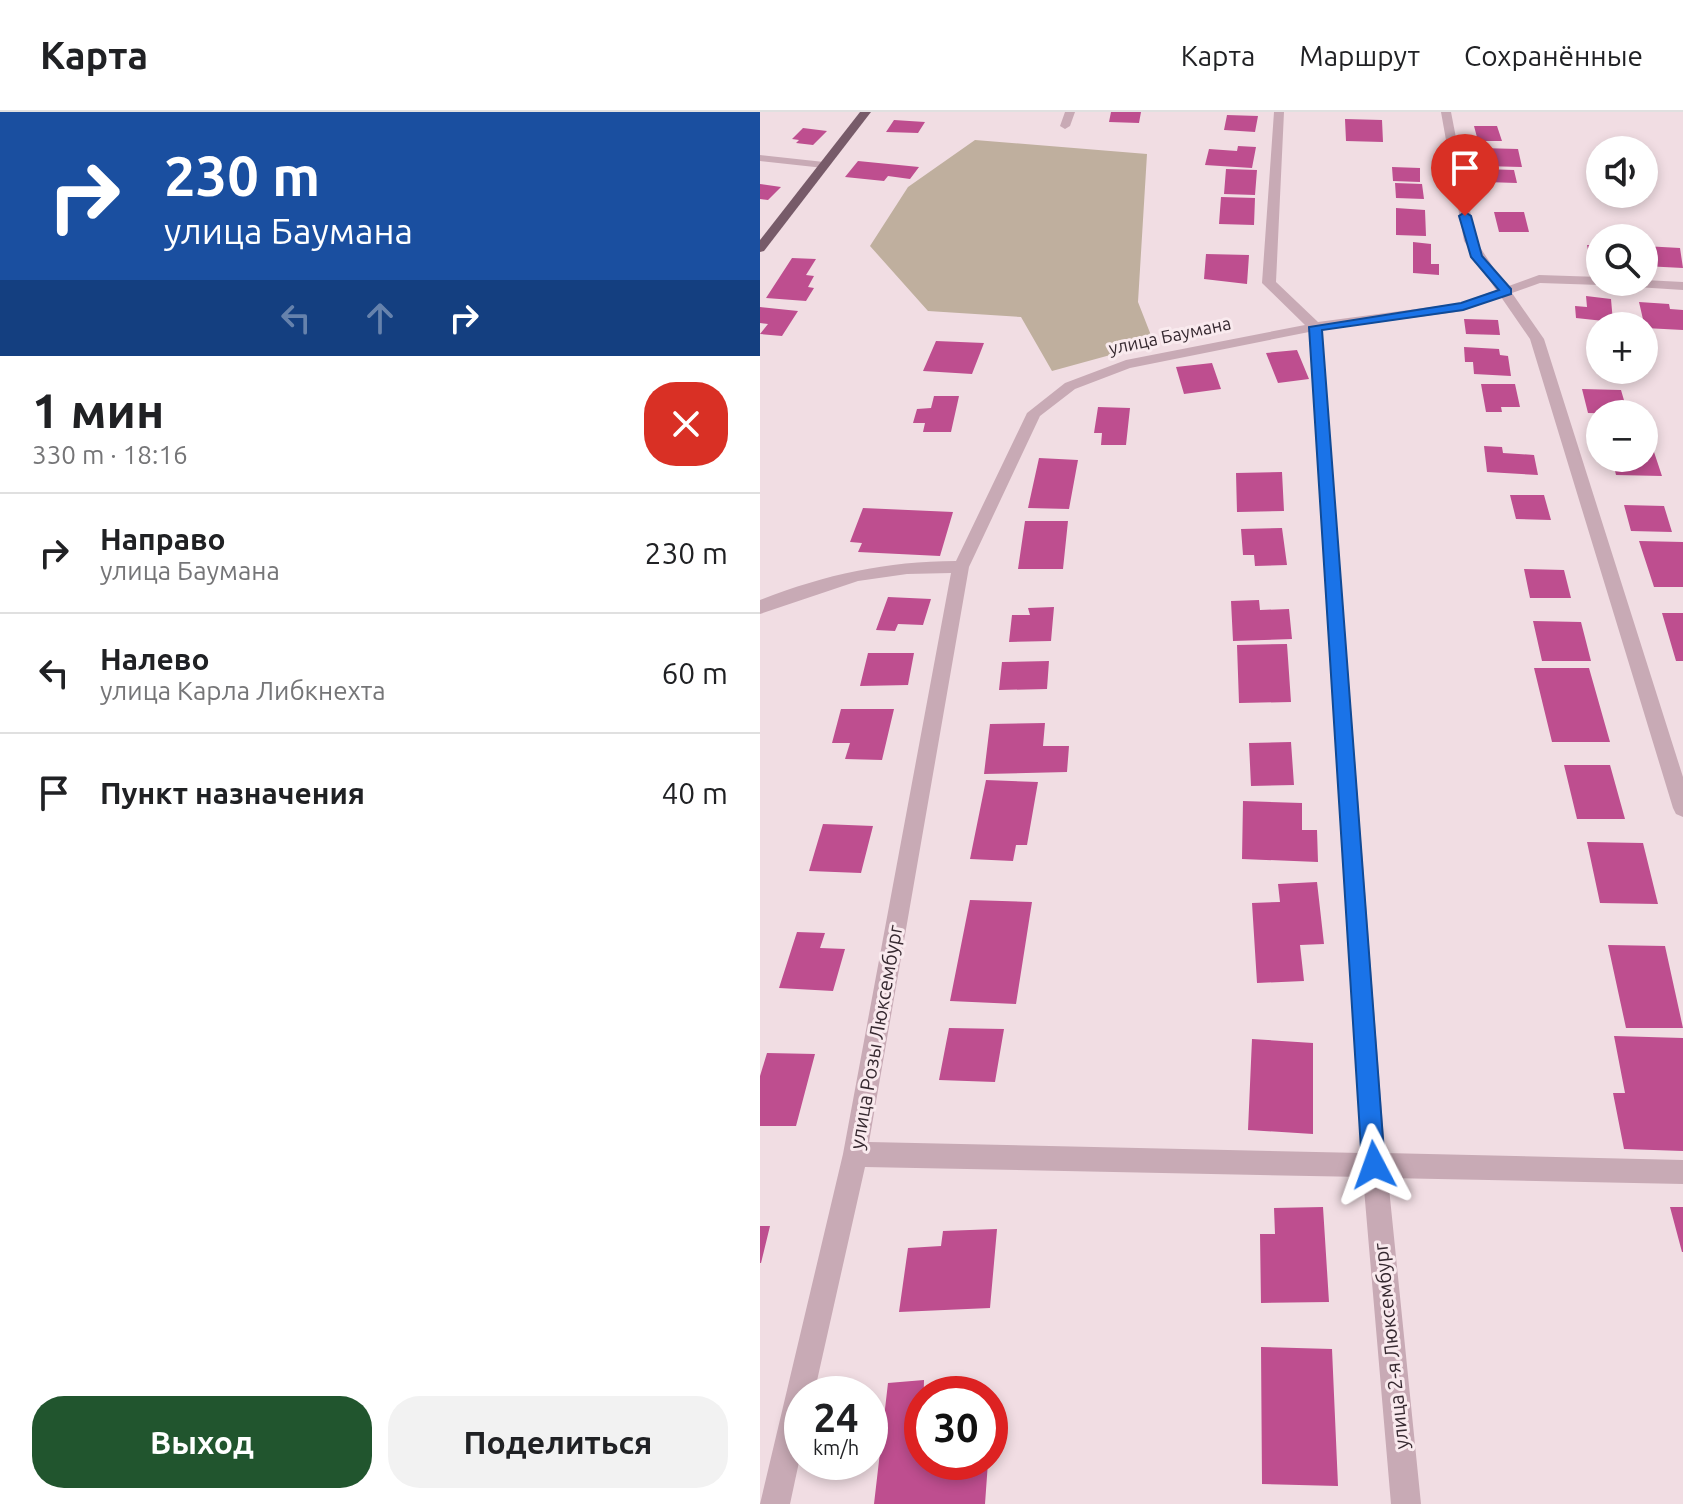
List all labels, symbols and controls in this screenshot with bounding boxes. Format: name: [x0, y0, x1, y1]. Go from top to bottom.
text: Карта: [40, 34, 148, 76]
text: Карта: [1181, 40, 1255, 71]
text: Маршрут: [1299, 40, 1420, 71]
text: Сохранённые: [1464, 40, 1643, 71]
pin: [1431, 134, 1499, 216]
map controls: [1586, 136, 1658, 472]
button: sound: [1586, 136, 1658, 208]
icon: right: [32, 144, 136, 248]
text: 230 m: [164, 144, 320, 207]
icon: arrive: [1443, 146, 1487, 190]
text: улица Баумана: [164, 210, 413, 251]
button: search: [1586, 224, 1658, 296]
icon: left: [274, 296, 318, 340]
icon: ahead: [358, 296, 402, 340]
icon: right: [442, 296, 486, 340]
street label: улица Баумана: [1107, 312, 1233, 358]
button: +: [1586, 312, 1658, 384]
button: close: [644, 382, 728, 466]
text: 1 мин: [32, 383, 164, 437]
button: −: [1586, 400, 1658, 472]
text: 330 m · 18:16: [32, 440, 188, 469]
text: Направо: [100, 522, 226, 556]
icon: right: [32, 531, 76, 575]
text: 230 m: [644, 536, 728, 570]
text: улица Баумана: [100, 556, 280, 585]
text: Налево: [100, 642, 210, 676]
icon: left: [32, 651, 76, 695]
text: 60 m: [661, 656, 728, 690]
text: улица Карла Либкнехта: [100, 676, 386, 705]
icon: arrive: [32, 771, 76, 815]
text: Пункт назначения: [100, 776, 365, 810]
text: 40 m: [661, 776, 728, 810]
street label: улица Розы Люксембург: [844, 923, 907, 1151]
position arrow: [1332, 1123, 1416, 1207]
street label: улица 2-я Люксембург: [1368, 1242, 1413, 1450]
speed limit sign: 30: [904, 1376, 1008, 1480]
text: 24: [813, 1395, 859, 1440]
button: Выход: [32, 1396, 372, 1488]
button: Поделиться: [388, 1396, 728, 1488]
text: km/h: [813, 1436, 859, 1459]

